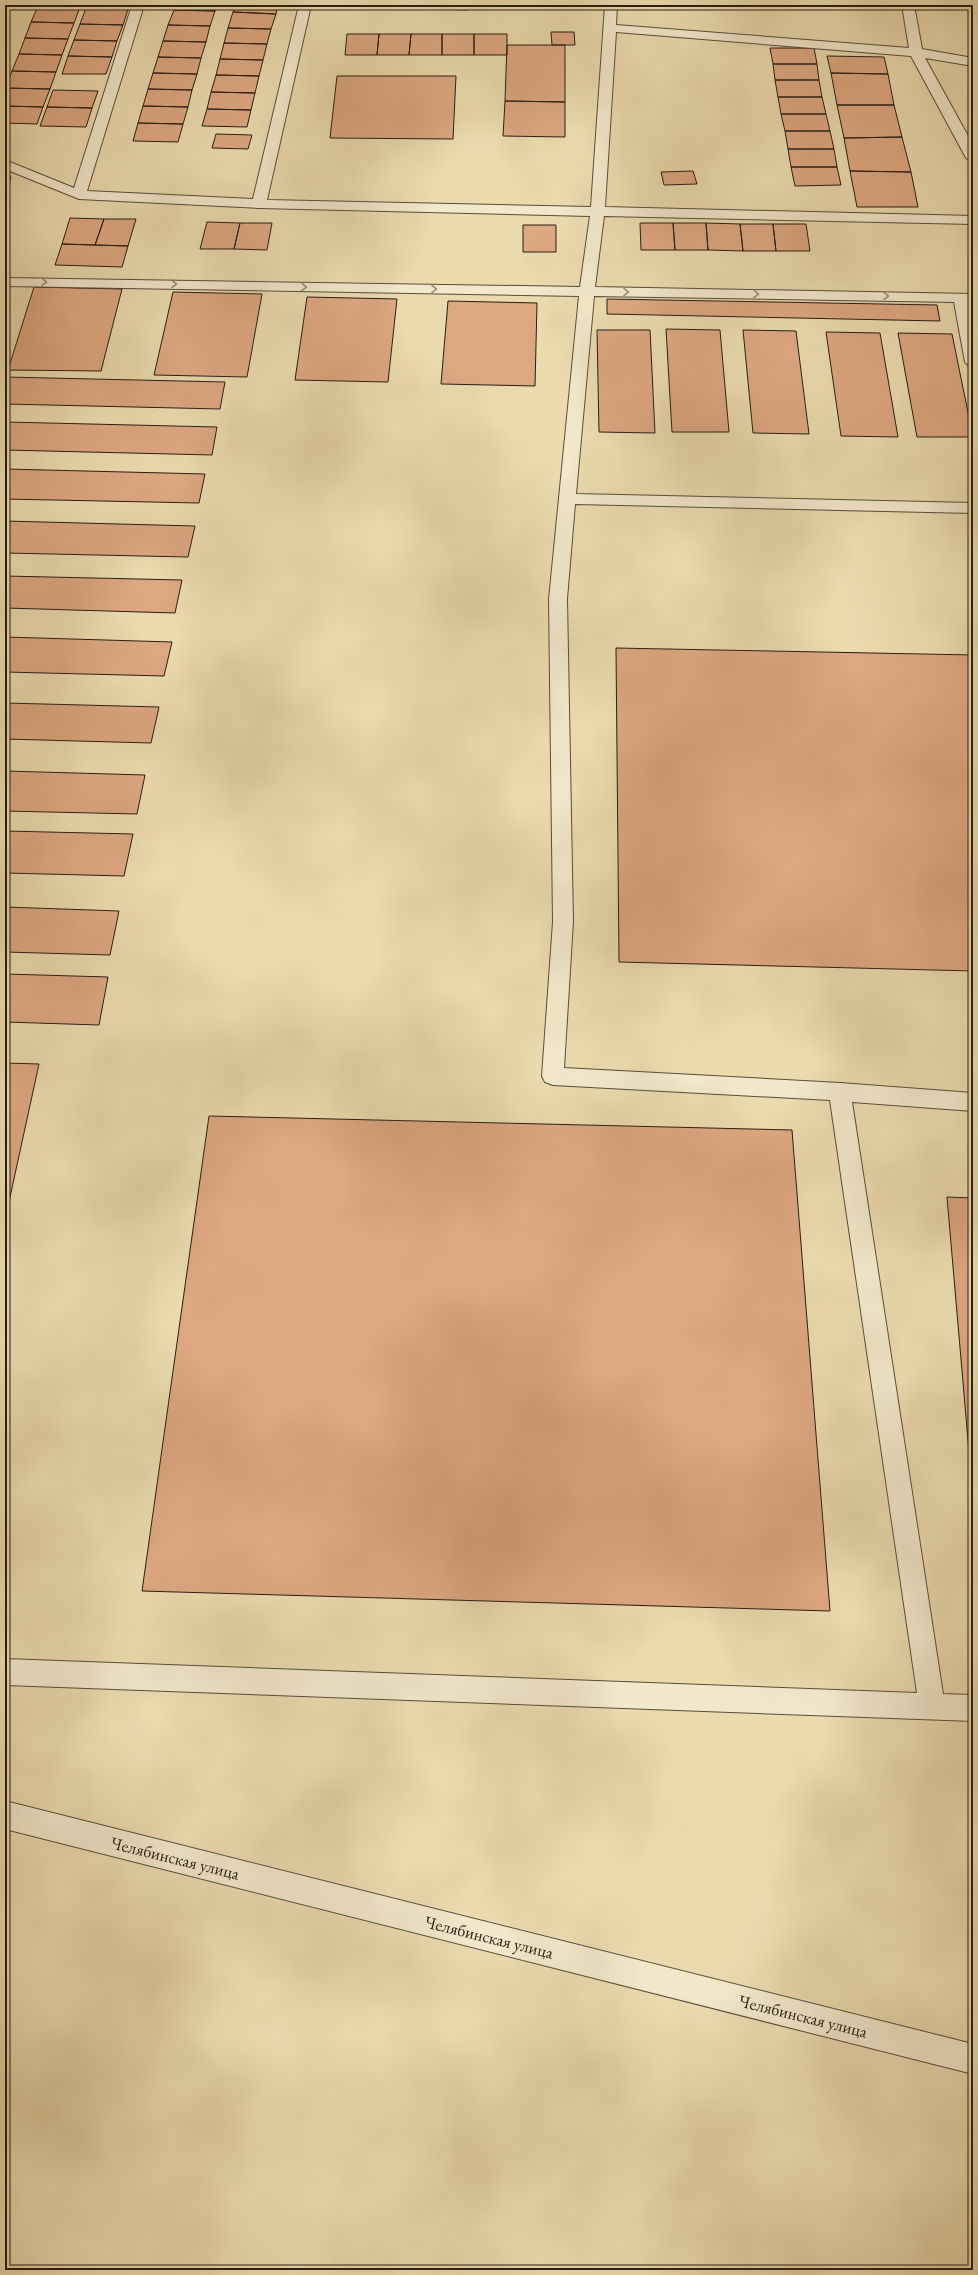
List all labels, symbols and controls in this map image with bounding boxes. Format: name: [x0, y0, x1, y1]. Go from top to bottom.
one-way arrow: [41, 278, 47, 286]
one-way arrow: [171, 280, 177, 289]
one-way arrow: [301, 283, 307, 291]
one-way arrow: [431, 285, 437, 293]
one-way arrow: [623, 288, 629, 296]
one-way arrow: [753, 290, 759, 298]
one-way arrow: [883, 292, 889, 300]
street label: Челябинская улица: [108, 1831, 242, 1885]
street label: Челябинская улица: [422, 1910, 556, 1964]
street label: Челябинская улица: [736, 1989, 870, 2043]

